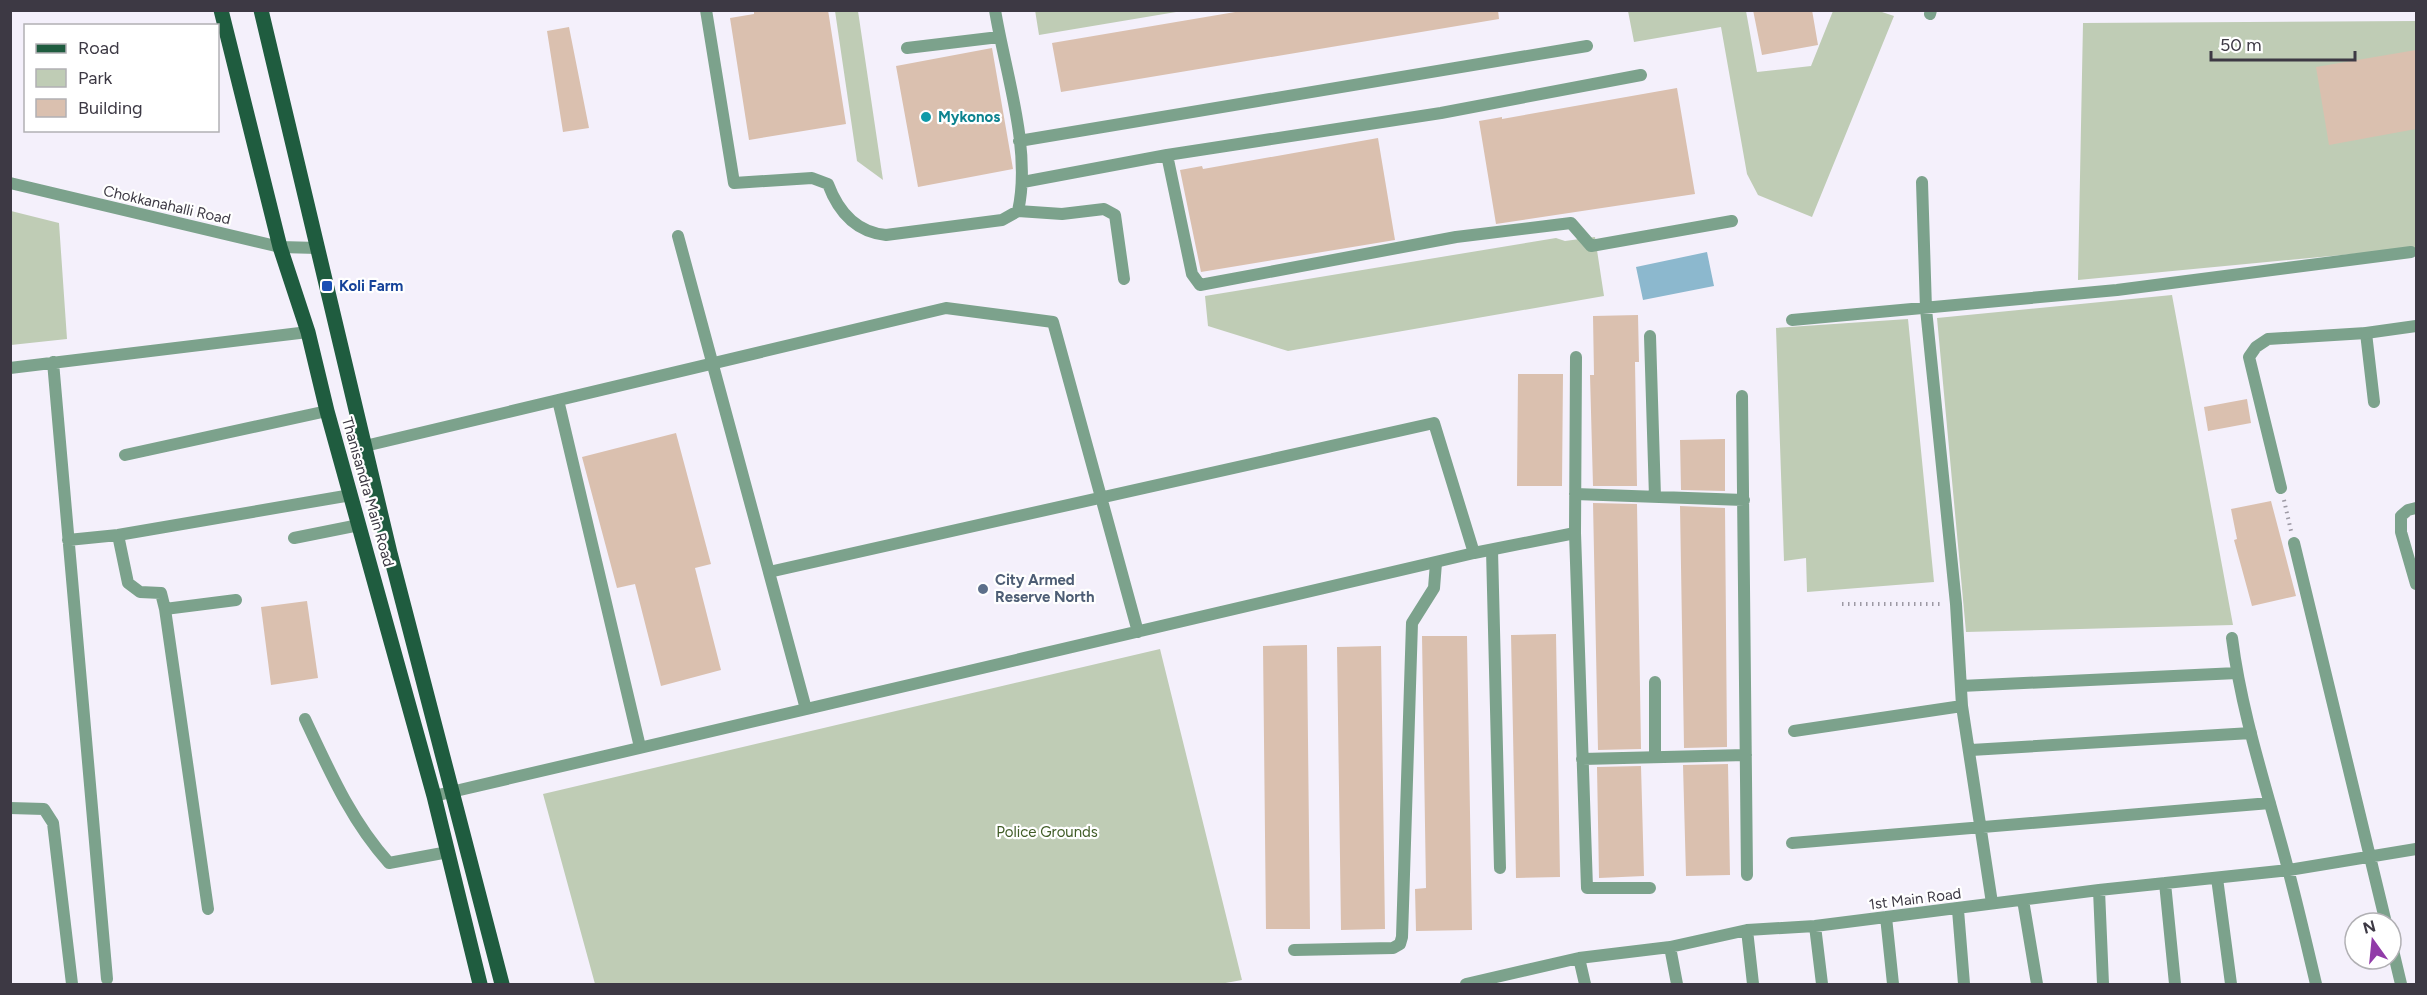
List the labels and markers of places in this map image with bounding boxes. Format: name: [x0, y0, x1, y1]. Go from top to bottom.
place label: Mykonos: [938, 108, 1000, 126]
marker: Mykonos: [919, 110, 933, 124]
place label: Koli Farm: [339, 277, 403, 295]
marker: Koli Farm: [320, 279, 334, 293]
place label: City Armed Reserve North: [995, 571, 1095, 606]
marker: City Armed Reserve North: [976, 582, 990, 596]

